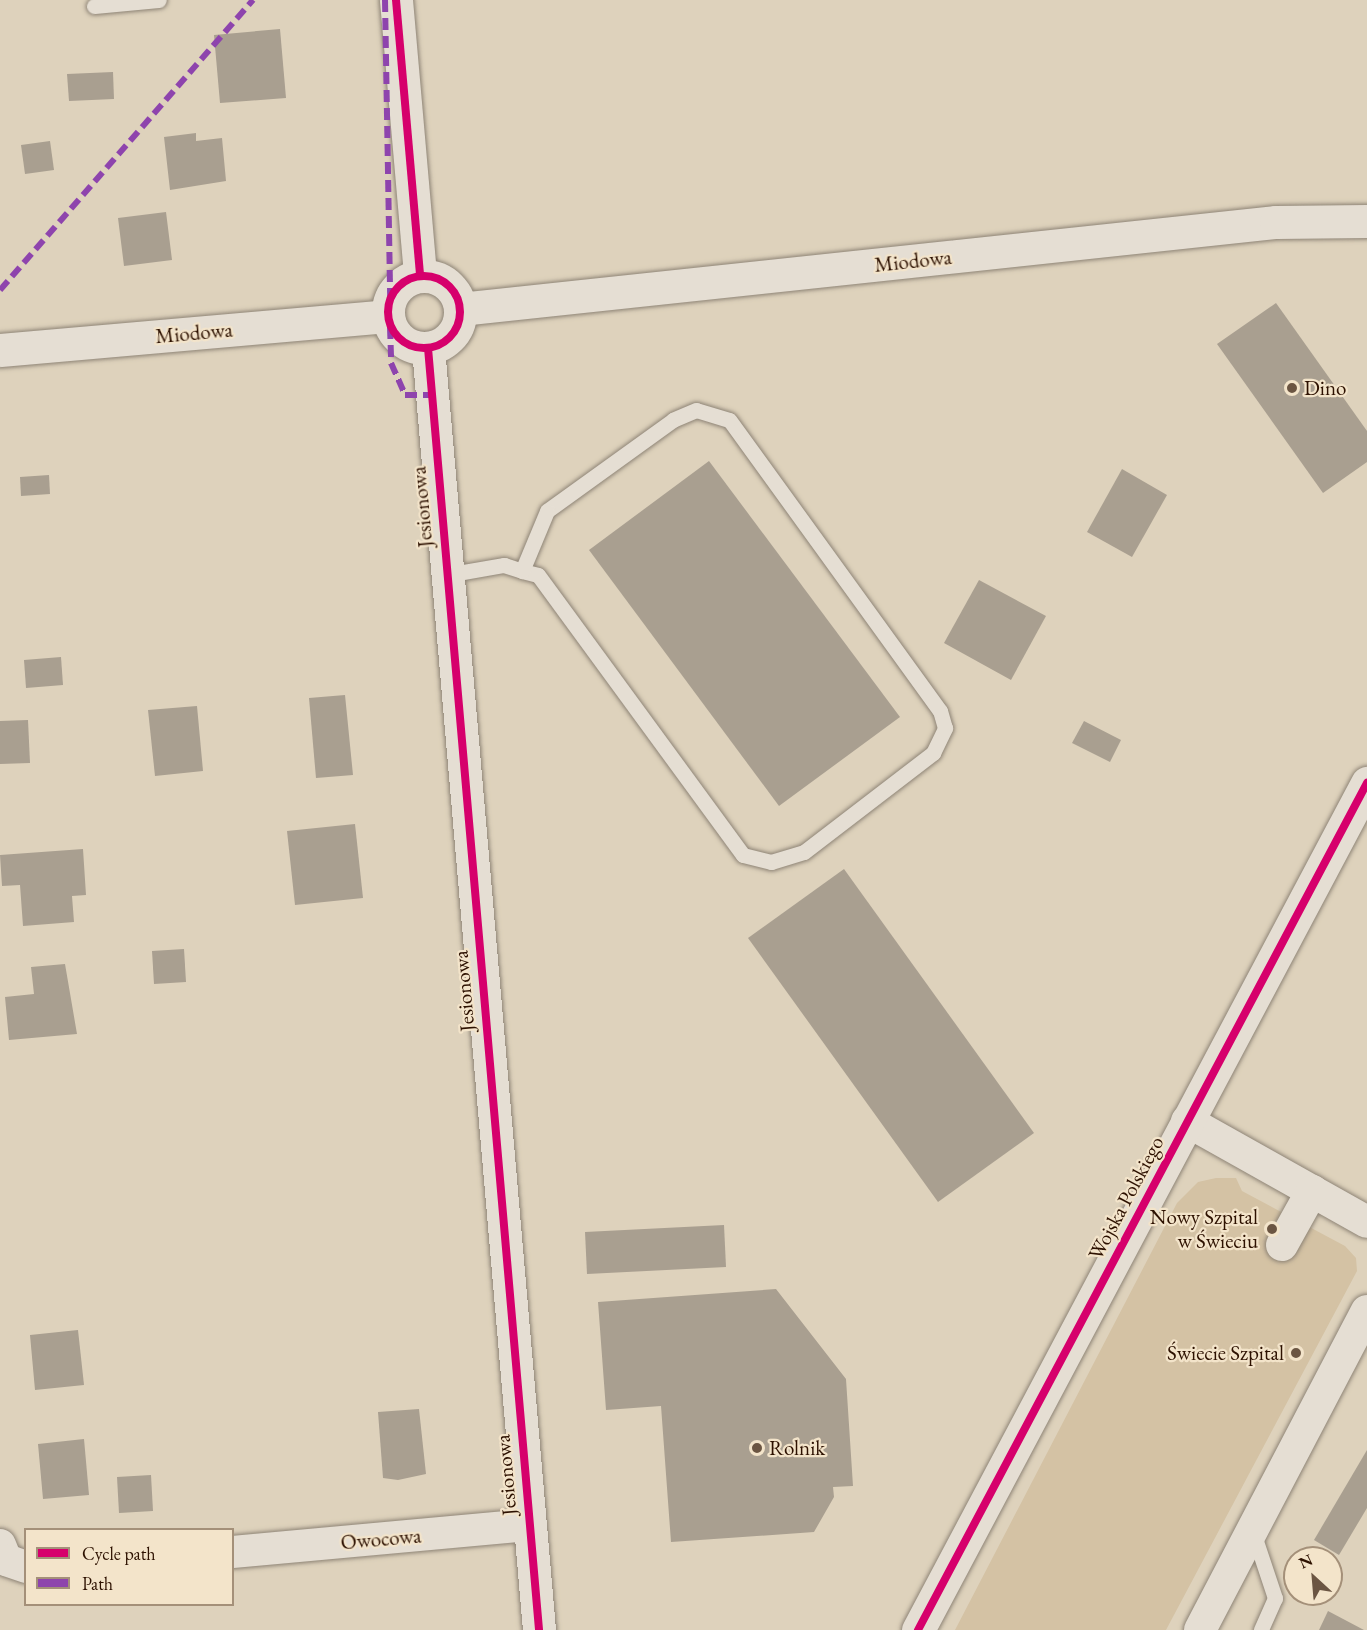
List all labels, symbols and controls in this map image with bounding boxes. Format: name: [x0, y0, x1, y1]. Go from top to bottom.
street label: Miodowa: [873, 244, 953, 278]
street label: Miodowa: [154, 317, 234, 349]
place label: Dino: [1304, 375, 1346, 401]
marker: Dino: [1285, 381, 1299, 395]
street label: Jesionowa: [406, 465, 438, 549]
street label: Jesionowa: [448, 949, 480, 1033]
street label: Wojska Polskiego: [1083, 1132, 1169, 1264]
place label: Nowy Szpital w Świeciu: [1150, 1204, 1258, 1254]
marker: Nowy Szpital w Świeciu: [1263, 1220, 1281, 1238]
place label: Świecie Szpital: [1167, 1340, 1284, 1366]
marker: Świecie Szpital: [1289, 1346, 1303, 1360]
street label: Jesionowa: [490, 1433, 522, 1517]
place label: Rolnik: [769, 1435, 825, 1461]
marker: Rolnik: [750, 1441, 764, 1455]
street label: Owocowa: [340, 1523, 422, 1555]
legend: [24, 1528, 234, 1606]
text: Cycle path: [82, 1542, 156, 1565]
north arrow: [1283, 1546, 1343, 1606]
text: N: [1295, 1549, 1316, 1573]
text: Path: [82, 1572, 113, 1595]

